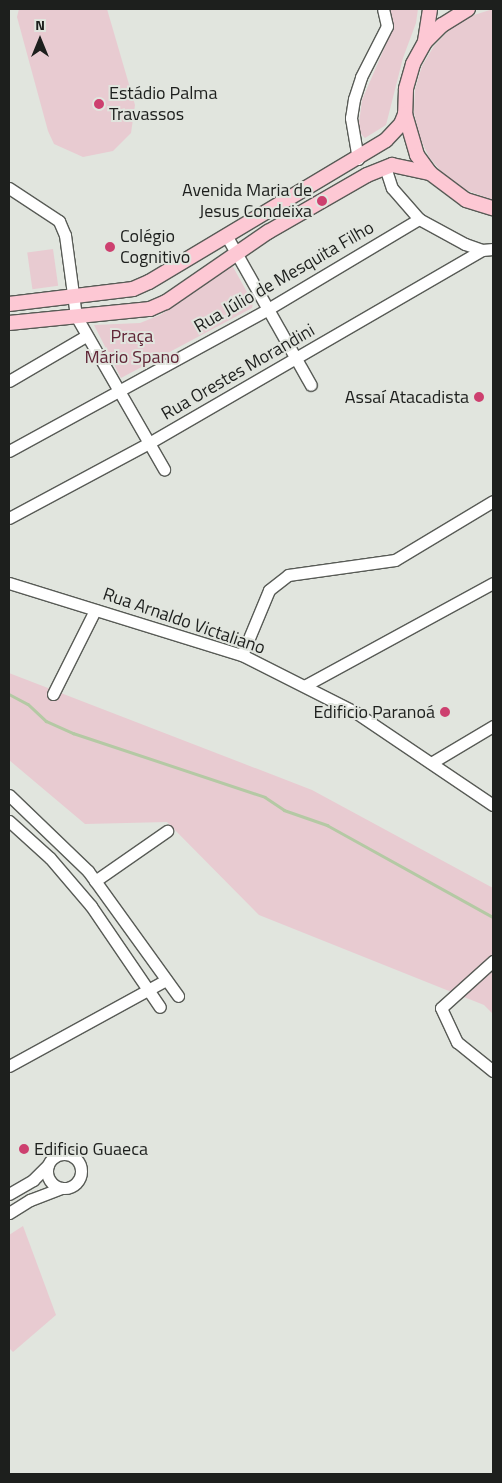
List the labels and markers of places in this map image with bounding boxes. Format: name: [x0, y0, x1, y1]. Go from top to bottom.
place label: Estádio Palma Travassos: [109, 83, 217, 126]
marker: Estádio Palma Travassos: [93, 98, 105, 110]
place label: Avenida Maria de Jesus Condeixa: [182, 180, 312, 222]
marker: Avenida Maria de Jesus Condeixa: [316, 195, 328, 207]
place label: Colégio Cognitivo: [120, 226, 190, 268]
marker: Colégio Cognitivo: [104, 241, 116, 253]
place label: Assaí Atacadista: [345, 386, 469, 408]
marker: Assaí Atacadista: [473, 391, 485, 403]
place label: Edificio Paranoá: [314, 701, 435, 723]
marker: Edificio Paranoá: [439, 706, 451, 718]
place label: Edificio Guaeca: [34, 1138, 148, 1160]
marker: Edificio Guaeca: [18, 1143, 30, 1155]

